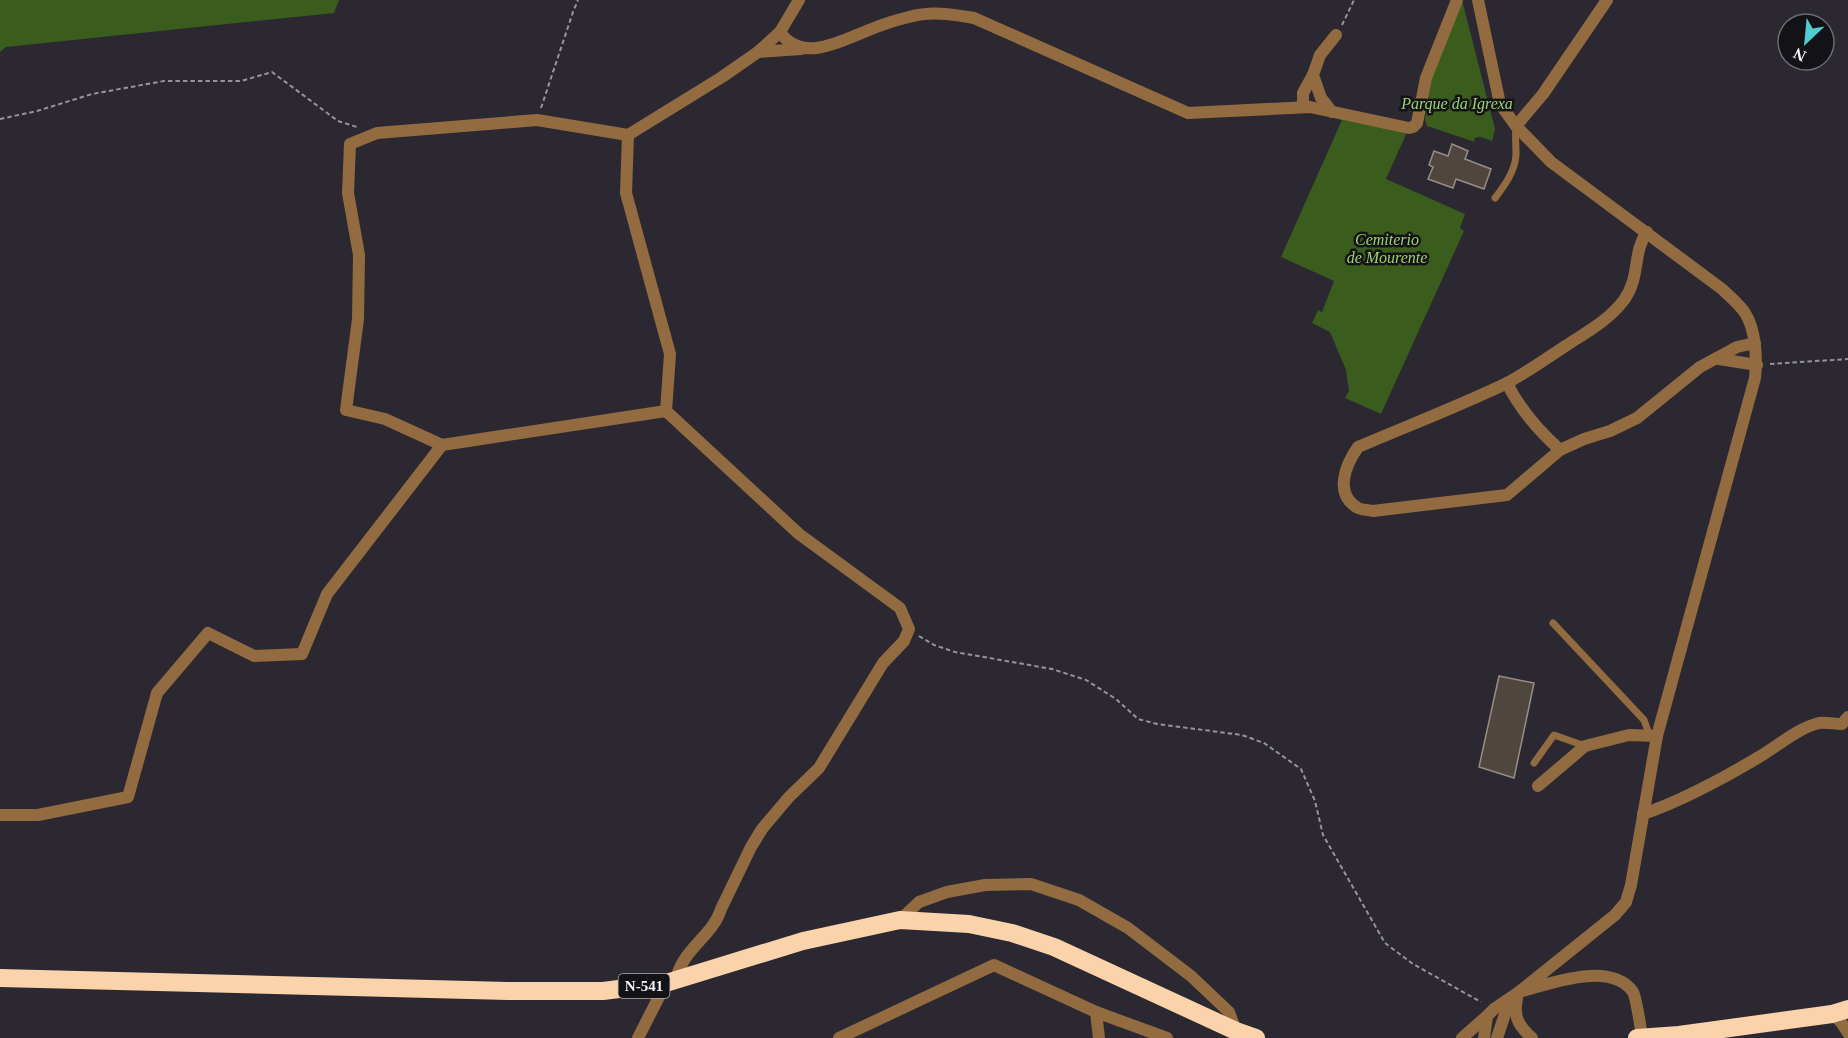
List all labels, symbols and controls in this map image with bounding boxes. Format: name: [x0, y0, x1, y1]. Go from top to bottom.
north arrow: [1776, 12, 1836, 72]
text: N: [1790, 45, 1809, 65]
park label: Parque da Igrexa: [1400, 95, 1513, 113]
park label: Cemiterio de Mourente: [1347, 231, 1427, 266]
road number: N-541: [618, 974, 670, 998]

